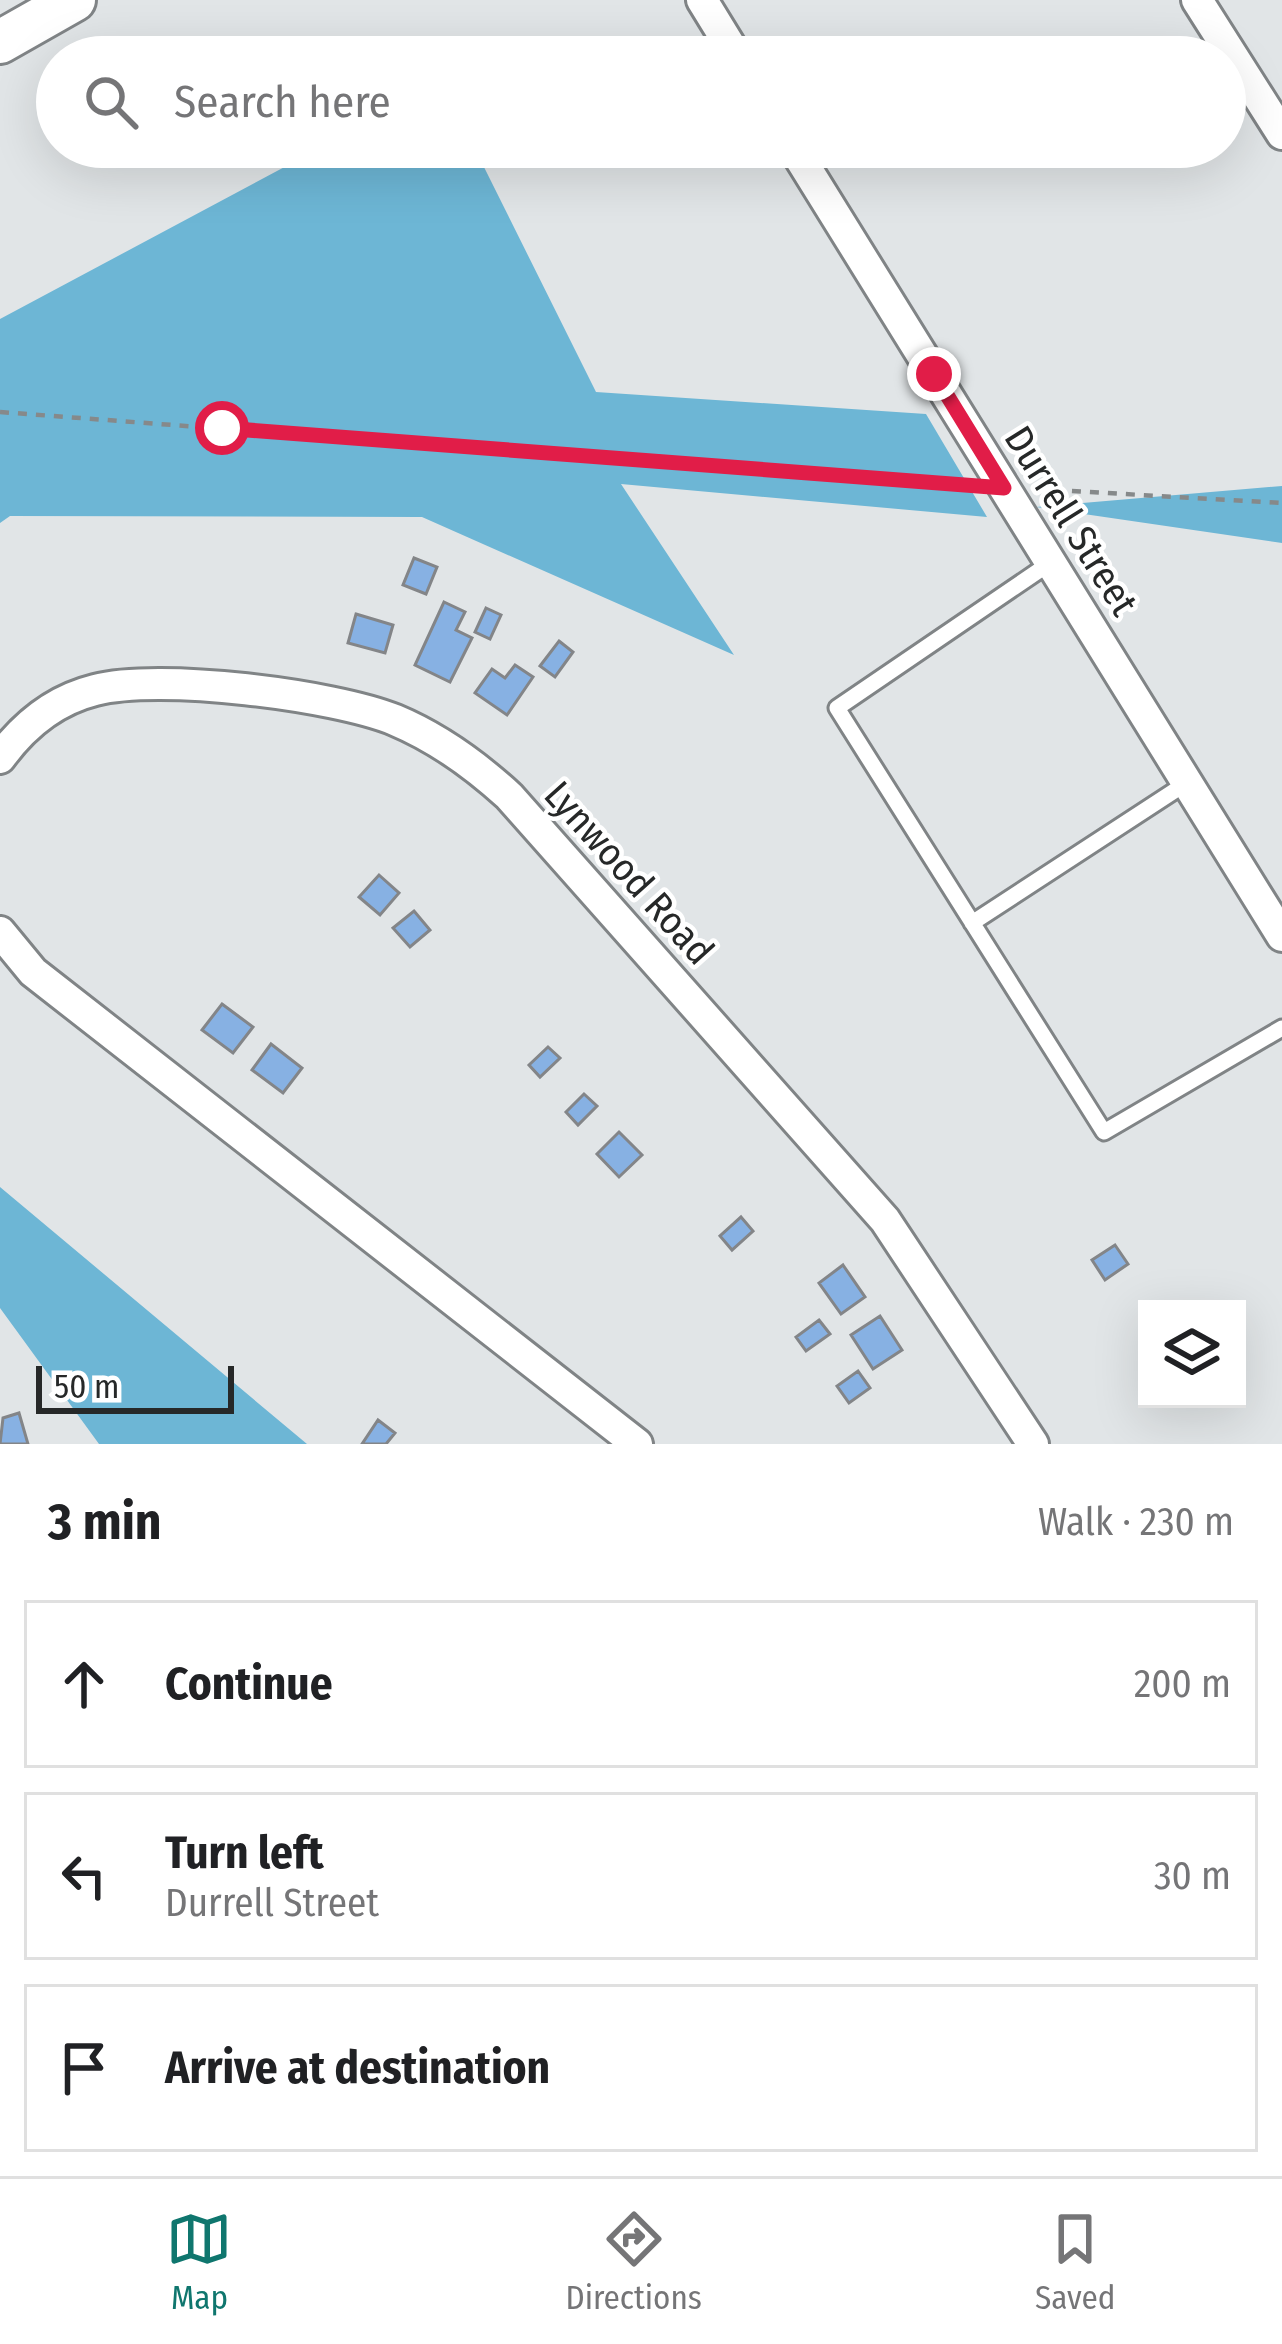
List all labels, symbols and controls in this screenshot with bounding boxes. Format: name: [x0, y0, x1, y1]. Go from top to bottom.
search box: [36, 36, 1246, 168]
icon: search: [78, 69, 144, 135]
text: Search here: [174, 75, 391, 129]
route end: [907, 347, 961, 401]
route start: [195, 401, 249, 455]
street label: Durrell Street: [995, 418, 1147, 624]
street label: Lynwood Road: [535, 772, 723, 974]
map controls: [1138, 1300, 1246, 1408]
button: layers: [1138, 1300, 1246, 1408]
scale bar: [36, 1360, 234, 1413]
text: 50 m: [54, 1367, 119, 1407]
text: 3 min: [48, 1491, 162, 1553]
text: Walk · 230 m: [1038, 1499, 1234, 1545]
icon: ahead: [51, 1651, 117, 1717]
text: Continue: [165, 1657, 333, 1711]
text: 200 m: [1134, 1661, 1231, 1707]
text: Turn left: [165, 1826, 324, 1880]
icon: left: [51, 1843, 117, 1909]
text: 30 m: [1154, 1853, 1231, 1899]
text: Durrell Street: [165, 1880, 379, 1926]
icon: arrive: [51, 2035, 117, 2101]
text: Arrive at destination: [165, 2041, 550, 2095]
tab: Map: [166, 2206, 232, 2318]
tab: Directions: [565, 2206, 702, 2318]
tab: Saved: [1035, 2206, 1115, 2318]

